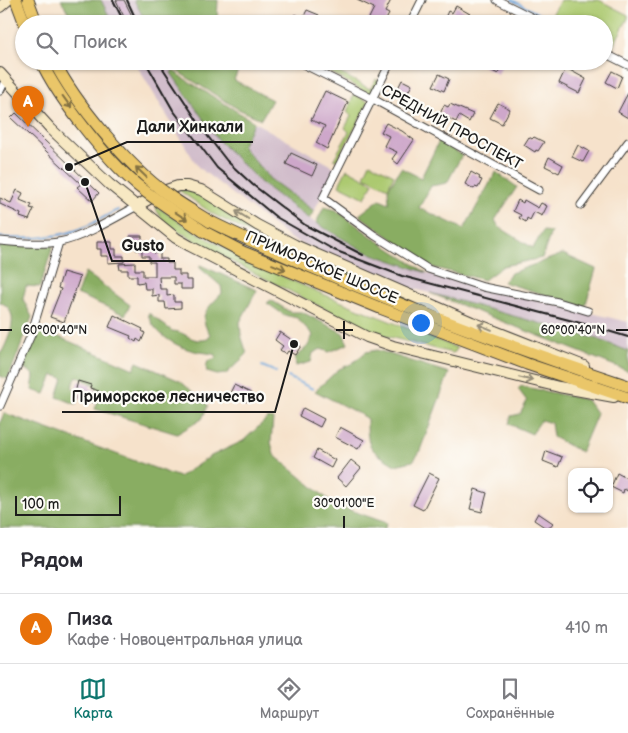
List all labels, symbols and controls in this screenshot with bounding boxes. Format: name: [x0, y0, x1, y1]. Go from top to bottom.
search box: [15, 15, 613, 70]
icon: search: [33, 29, 61, 57]
text: Поиск: [73, 31, 127, 54]
street label: СРЕДНИЙ ПРОСПЕКТ: [378, 81, 526, 174]
pin: A: [12, 86, 44, 127]
one-way arrow: [62, 95, 72, 109]
callout: Дали Хинкали: [127, 111, 253, 142]
text: Дали Хинкали: [137, 118, 243, 137]
one-way arrow: [135, 166, 148, 178]
one-way arrow: [235, 210, 249, 221]
one-way arrow: [174, 212, 188, 222]
street label: ПРИМОРСКОЕ ШОССЕ: [243, 227, 401, 308]
callout: Gusto: [112, 230, 175, 261]
text: Gusto: [122, 237, 164, 256]
one-way arrow: [271, 262, 286, 272]
your location: [408, 310, 434, 336]
one-way arrow: [478, 321, 493, 331]
text: 60°00'40"N: [23, 323, 87, 338]
text: 60°00'40"N: [541, 323, 605, 338]
one-way arrow: [517, 374, 533, 384]
callout: Приморское лесничество: [62, 381, 275, 412]
text: Приморское лесничество: [71, 388, 265, 407]
map controls: [568, 468, 613, 513]
button: locate: [568, 468, 613, 513]
scale bar: [15, 493, 121, 516]
text: 100 m: [22, 496, 59, 513]
text: 30°01'00"E: [314, 496, 375, 511]
text: Рядом: [20, 548, 83, 573]
text: Пиза: [67, 608, 112, 631]
text: A: [31, 619, 41, 638]
text: 410 m: [565, 619, 608, 638]
text: Кафе · Новоцентральная улица: [67, 631, 303, 650]
tab: Карта: [73, 675, 113, 722]
tab: Маршрут: [260, 675, 319, 722]
tab: Сохранённые: [466, 675, 555, 722]

